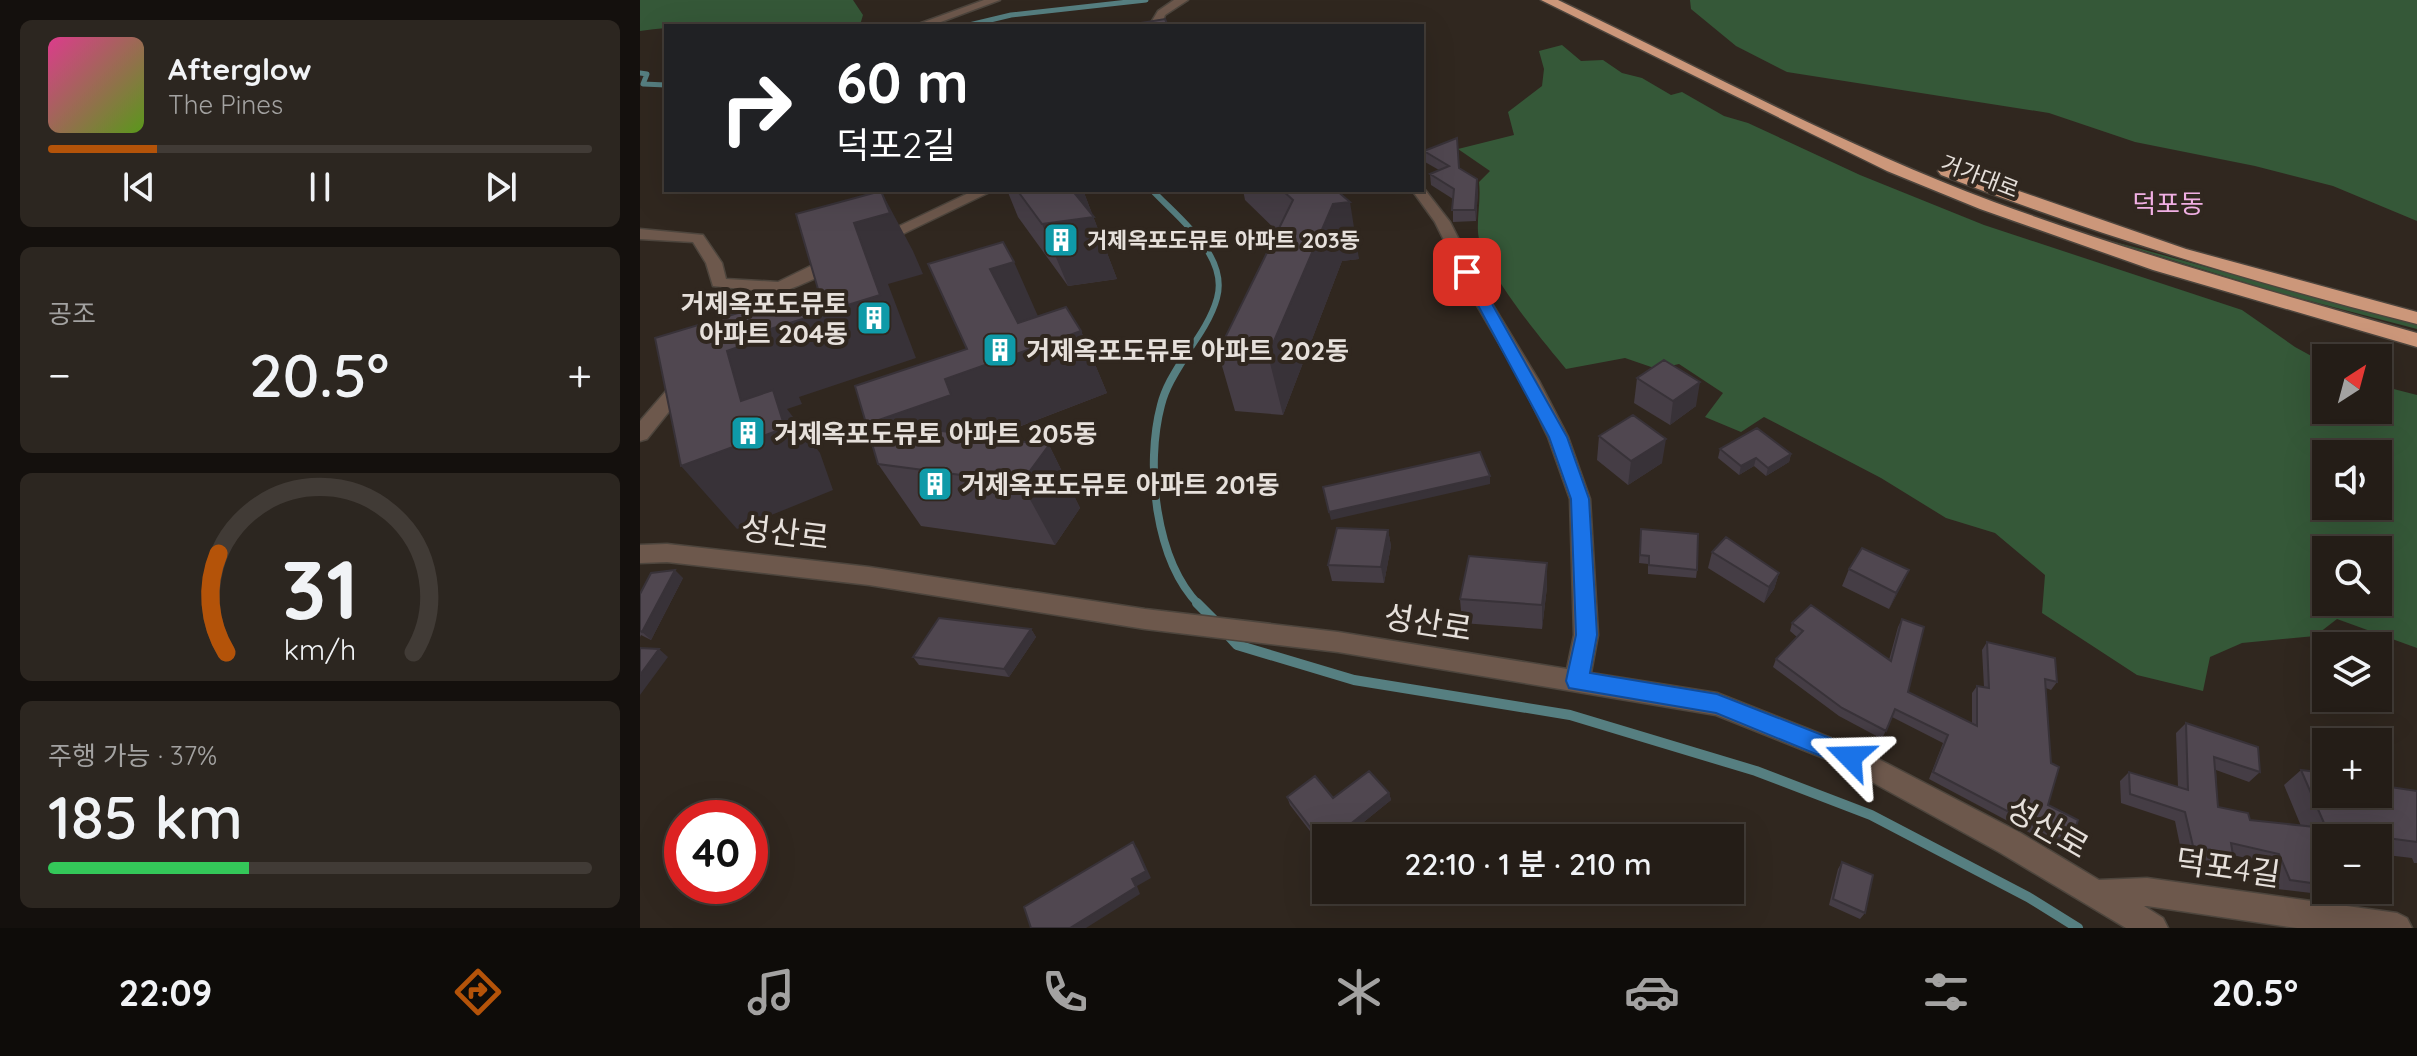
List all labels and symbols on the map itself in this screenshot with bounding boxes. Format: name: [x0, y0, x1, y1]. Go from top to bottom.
street label: 거가대로: [1937, 148, 2023, 204]
district label: 덕포동: [2132, 187, 2204, 220]
building icon: 거제옥포도뮤토 아파트 203동: [1042, 221, 1080, 259]
place label: 거제옥포도뮤토 아파트 203동: [1087, 226, 1360, 254]
pin: [1433, 238, 1501, 306]
place label: 거제옥포도뮤토 아파트 204동: [681, 287, 848, 350]
building icon: 거제옥포도뮤토 아파트 204동: [855, 299, 893, 337]
building icon: 거제옥포도뮤토 아파트 202동: [981, 331, 1019, 369]
place label: 거제옥포도뮤토 아파트 202동: [1026, 334, 1349, 367]
north arrow: [2312, 344, 2392, 424]
building icon: 거제옥포도뮤토 아파트 205동: [729, 414, 767, 452]
place label: 거제옥포도뮤토 아파트 205동: [774, 417, 1097, 450]
building icon: 거제옥포도뮤토 아파트 201동: [916, 465, 954, 503]
place label: 거제옥포도뮤토 아파트 201동: [961, 468, 1280, 501]
street label: 성산로: [739, 507, 831, 557]
street label: 성산로: [1381, 595, 1475, 649]
position arrow: [1808, 715, 1892, 799]
street label: 성산로: [2000, 788, 2096, 866]
speed limit sign: 40: [664, 800, 768, 904]
street label: 덕포4길: [2173, 840, 2283, 894]

